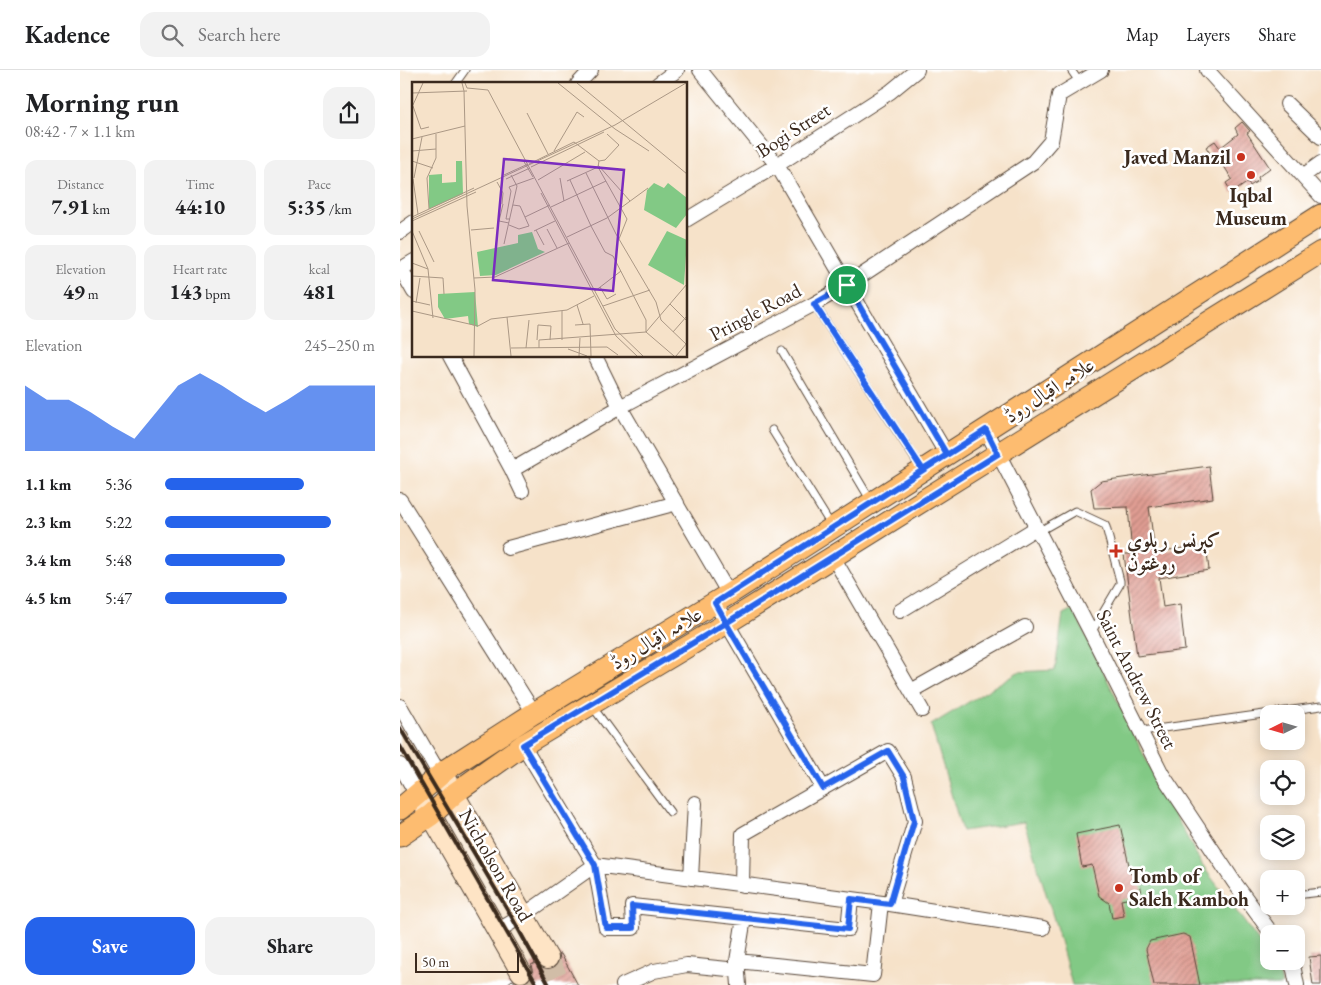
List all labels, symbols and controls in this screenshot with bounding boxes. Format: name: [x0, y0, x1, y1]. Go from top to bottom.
search box: [140, 12, 490, 57]
text: Kadence: [25, 19, 110, 50]
icon: search: [158, 21, 186, 49]
text: Search here: [198, 22, 281, 47]
text: Map: [1126, 23, 1158, 46]
text: Layers: [1186, 23, 1230, 46]
text: Share: [1258, 23, 1296, 46]
inset map: [412, 82, 688, 358]
text: Morning run: [25, 84, 179, 120]
button: share: [323, 87, 375, 139]
street label: Bogi Street: [751, 96, 836, 164]
text: 08:42 · 7 × 1.1 km: [25, 121, 135, 142]
place label: Javed Manzil: [1122, 144, 1231, 170]
marker: Javed Manzil: [1235, 151, 1247, 163]
marker: Iqbal Museum: [1245, 169, 1257, 181]
text: Distance: [57, 175, 104, 193]
text: Time: [185, 175, 215, 193]
text: Pace: [308, 175, 331, 193]
place label: Iqbal Museum: [1215, 182, 1287, 231]
text: 7.91: [51, 193, 90, 220]
text: 44:10: [175, 193, 225, 220]
text: 5:35: [287, 193, 326, 220]
text: km: [90, 200, 110, 218]
text: /km: [326, 200, 352, 218]
text: Elevation: [55, 260, 106, 278]
text: Heart rate: [173, 260, 227, 278]
text: kcal: [309, 260, 330, 278]
pin: [826, 264, 868, 306]
icon: arrive: [833, 271, 861, 299]
street label: Pringle Road: [705, 277, 806, 347]
text: 49: [63, 278, 85, 305]
text: 143: [169, 278, 203, 305]
text: 481: [303, 278, 336, 305]
text: m: [85, 285, 99, 303]
text: bpm: [203, 285, 231, 303]
text: Elevation: [25, 335, 83, 356]
text: 245–250 m: [304, 335, 375, 356]
street label: علامہ اقبال روڈ: [999, 351, 1099, 429]
text: 1.1 km: [25, 474, 71, 495]
text: 5:36: [105, 474, 132, 495]
text: 2.3 km: [25, 512, 71, 533]
text: 5:22: [105, 512, 132, 533]
place label: کېرنس رېلوې روغتون: [1127, 527, 1220, 576]
marker: کېرنس رېلوې روغتون: [1109, 544, 1123, 558]
text: 3.4 km: [25, 550, 71, 571]
text: 5:48: [105, 550, 132, 571]
text: 4.5 km: [25, 588, 71, 609]
text: 5:47: [105, 588, 132, 609]
street label: علامہ اقبال روڈ: [605, 601, 707, 675]
street label: Saint Andrew Street: [1091, 605, 1184, 754]
north arrow: [1260, 705, 1305, 750]
map controls: [1260, 705, 1305, 970]
button: locate: [1260, 760, 1305, 805]
street label: Nicholson Road: [453, 804, 539, 927]
button: layers: [1260, 815, 1305, 860]
place label: Tomb of Saleh Kamboh: [1129, 863, 1249, 912]
button: +: [1260, 870, 1305, 915]
marker: Tomb of Saleh Kamboh: [1113, 882, 1125, 894]
button: Save: [25, 917, 195, 975]
button: Share: [205, 917, 375, 975]
button: −: [1260, 925, 1305, 970]
scale bar: [415, 950, 519, 973]
text: 50 m: [422, 953, 449, 971]

